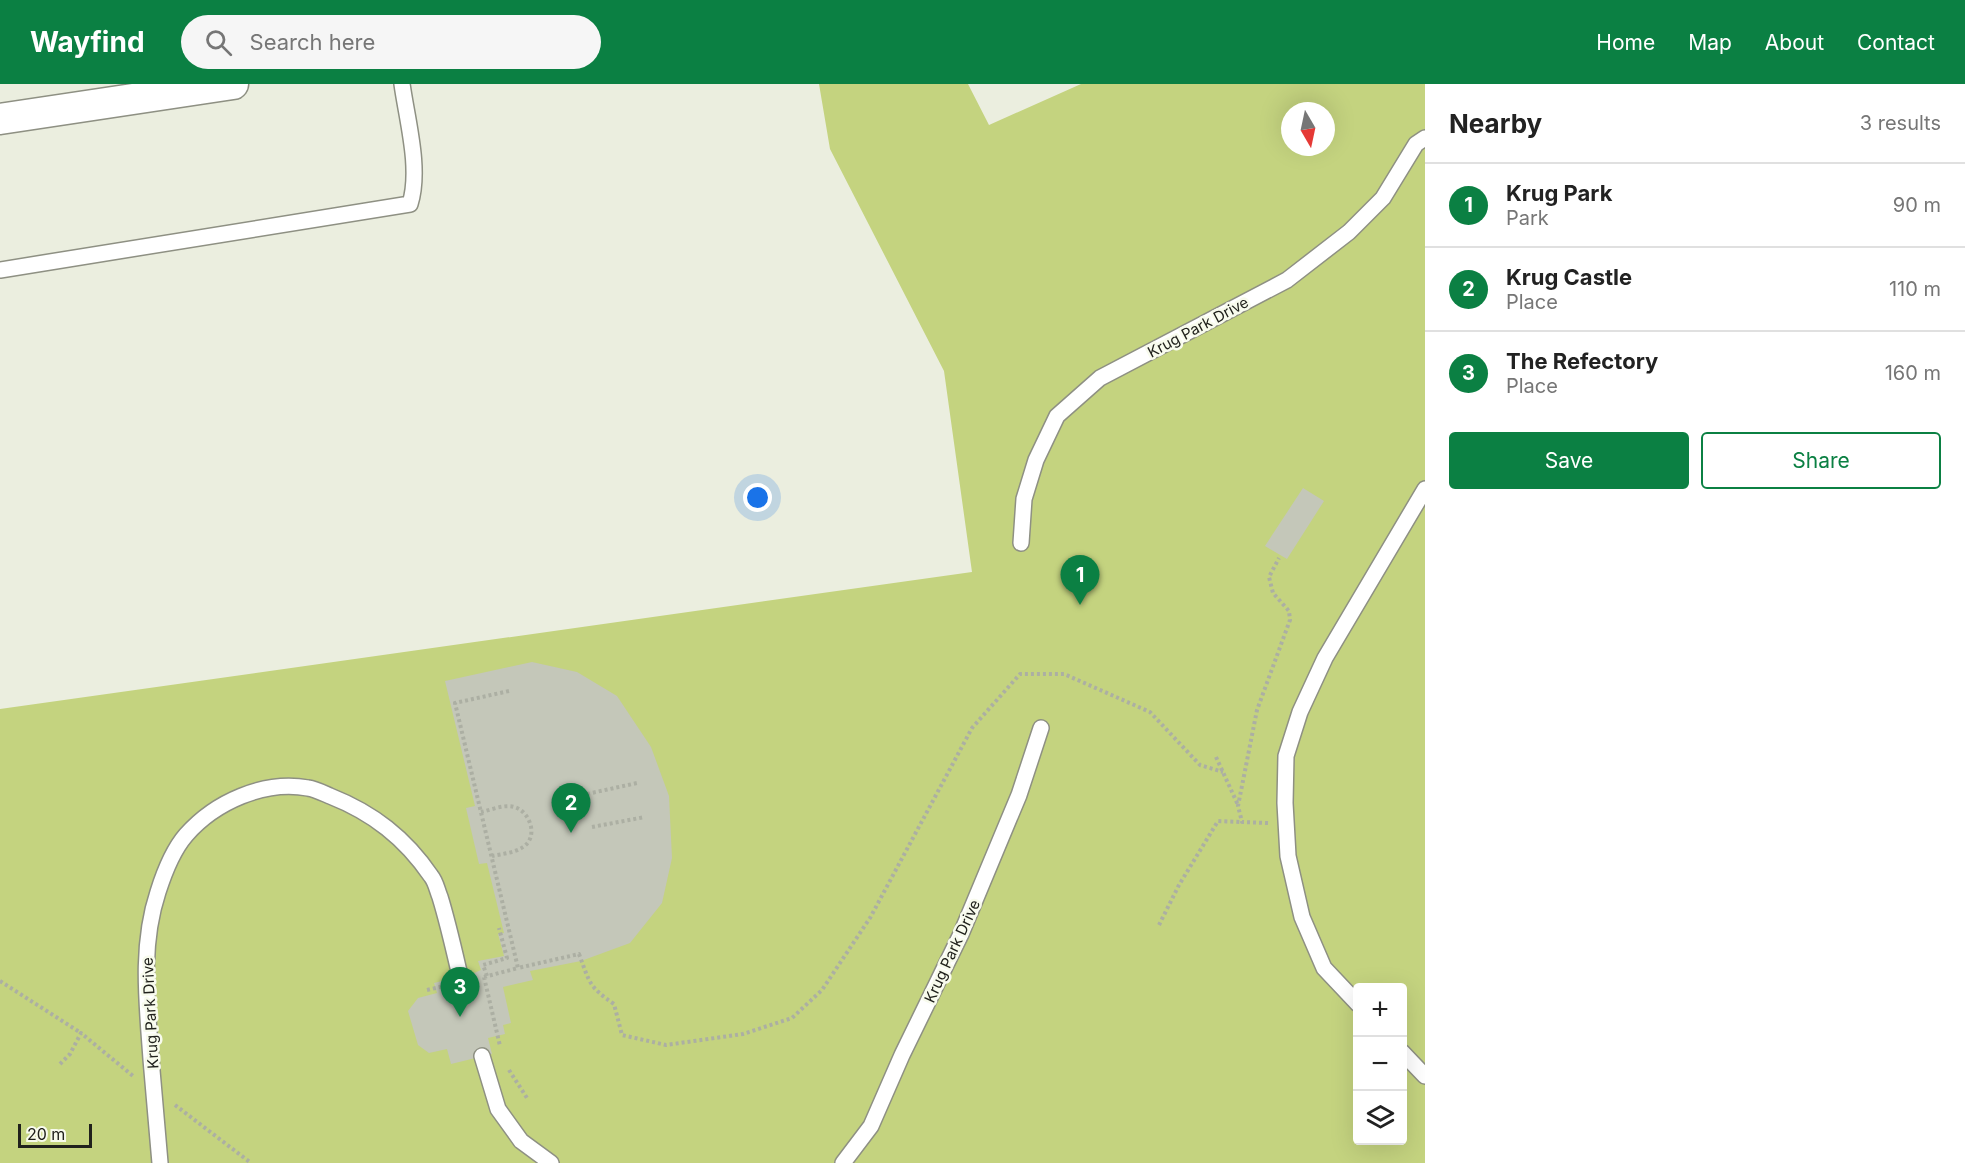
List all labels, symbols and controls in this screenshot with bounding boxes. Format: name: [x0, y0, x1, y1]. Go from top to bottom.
search box: [181, 15, 601, 69]
text: Wayfind: [30, 25, 145, 59]
icon: search: [202, 26, 235, 59]
text: Search here: [250, 29, 375, 55]
text: Home: [1596, 30, 1655, 55]
text: Map: [1688, 30, 1732, 55]
text: About: [1765, 30, 1824, 55]
text: Contact: [1857, 30, 1935, 55]
north arrow: [1281, 102, 1335, 156]
text: Nearby: [1449, 108, 1542, 139]
text: 3 results: [1860, 111, 1941, 135]
text: Krug Park: [1506, 180, 1612, 206]
text: 1: [1464, 193, 1473, 217]
text: 90 m: [1893, 193, 1941, 217]
text: Park: [1506, 206, 1549, 230]
text: Krug Castle: [1506, 264, 1632, 290]
text: 2: [1462, 277, 1475, 301]
text: 110 m: [1889, 277, 1941, 301]
text: Place: [1506, 290, 1558, 314]
street label: Krug Park Drive: [1144, 292, 1252, 362]
text: The Refectory: [1506, 348, 1658, 374]
text: 3: [1462, 361, 1475, 385]
text: 160 m: [1885, 361, 1941, 385]
text: Place: [1506, 374, 1558, 398]
button: Save: [1449, 432, 1689, 489]
button: Share: [1701, 432, 1941, 489]
your location: [743, 483, 772, 512]
pin: 1: [1060, 556, 1100, 605]
pin: 2: [552, 784, 590, 833]
street label: Krug Park Drive: [920, 896, 984, 1006]
street label: Krug Park Drive: [138, 957, 162, 1069]
pin: 3: [440, 968, 480, 1017]
map controls: [1353, 983, 1407, 1145]
button: +: [1353, 983, 1407, 1037]
button: −: [1353, 1037, 1407, 1091]
button: layers: [1353, 1091, 1407, 1145]
scale bar: [18, 1121, 92, 1148]
text: 20 m: [27, 1124, 65, 1144]

